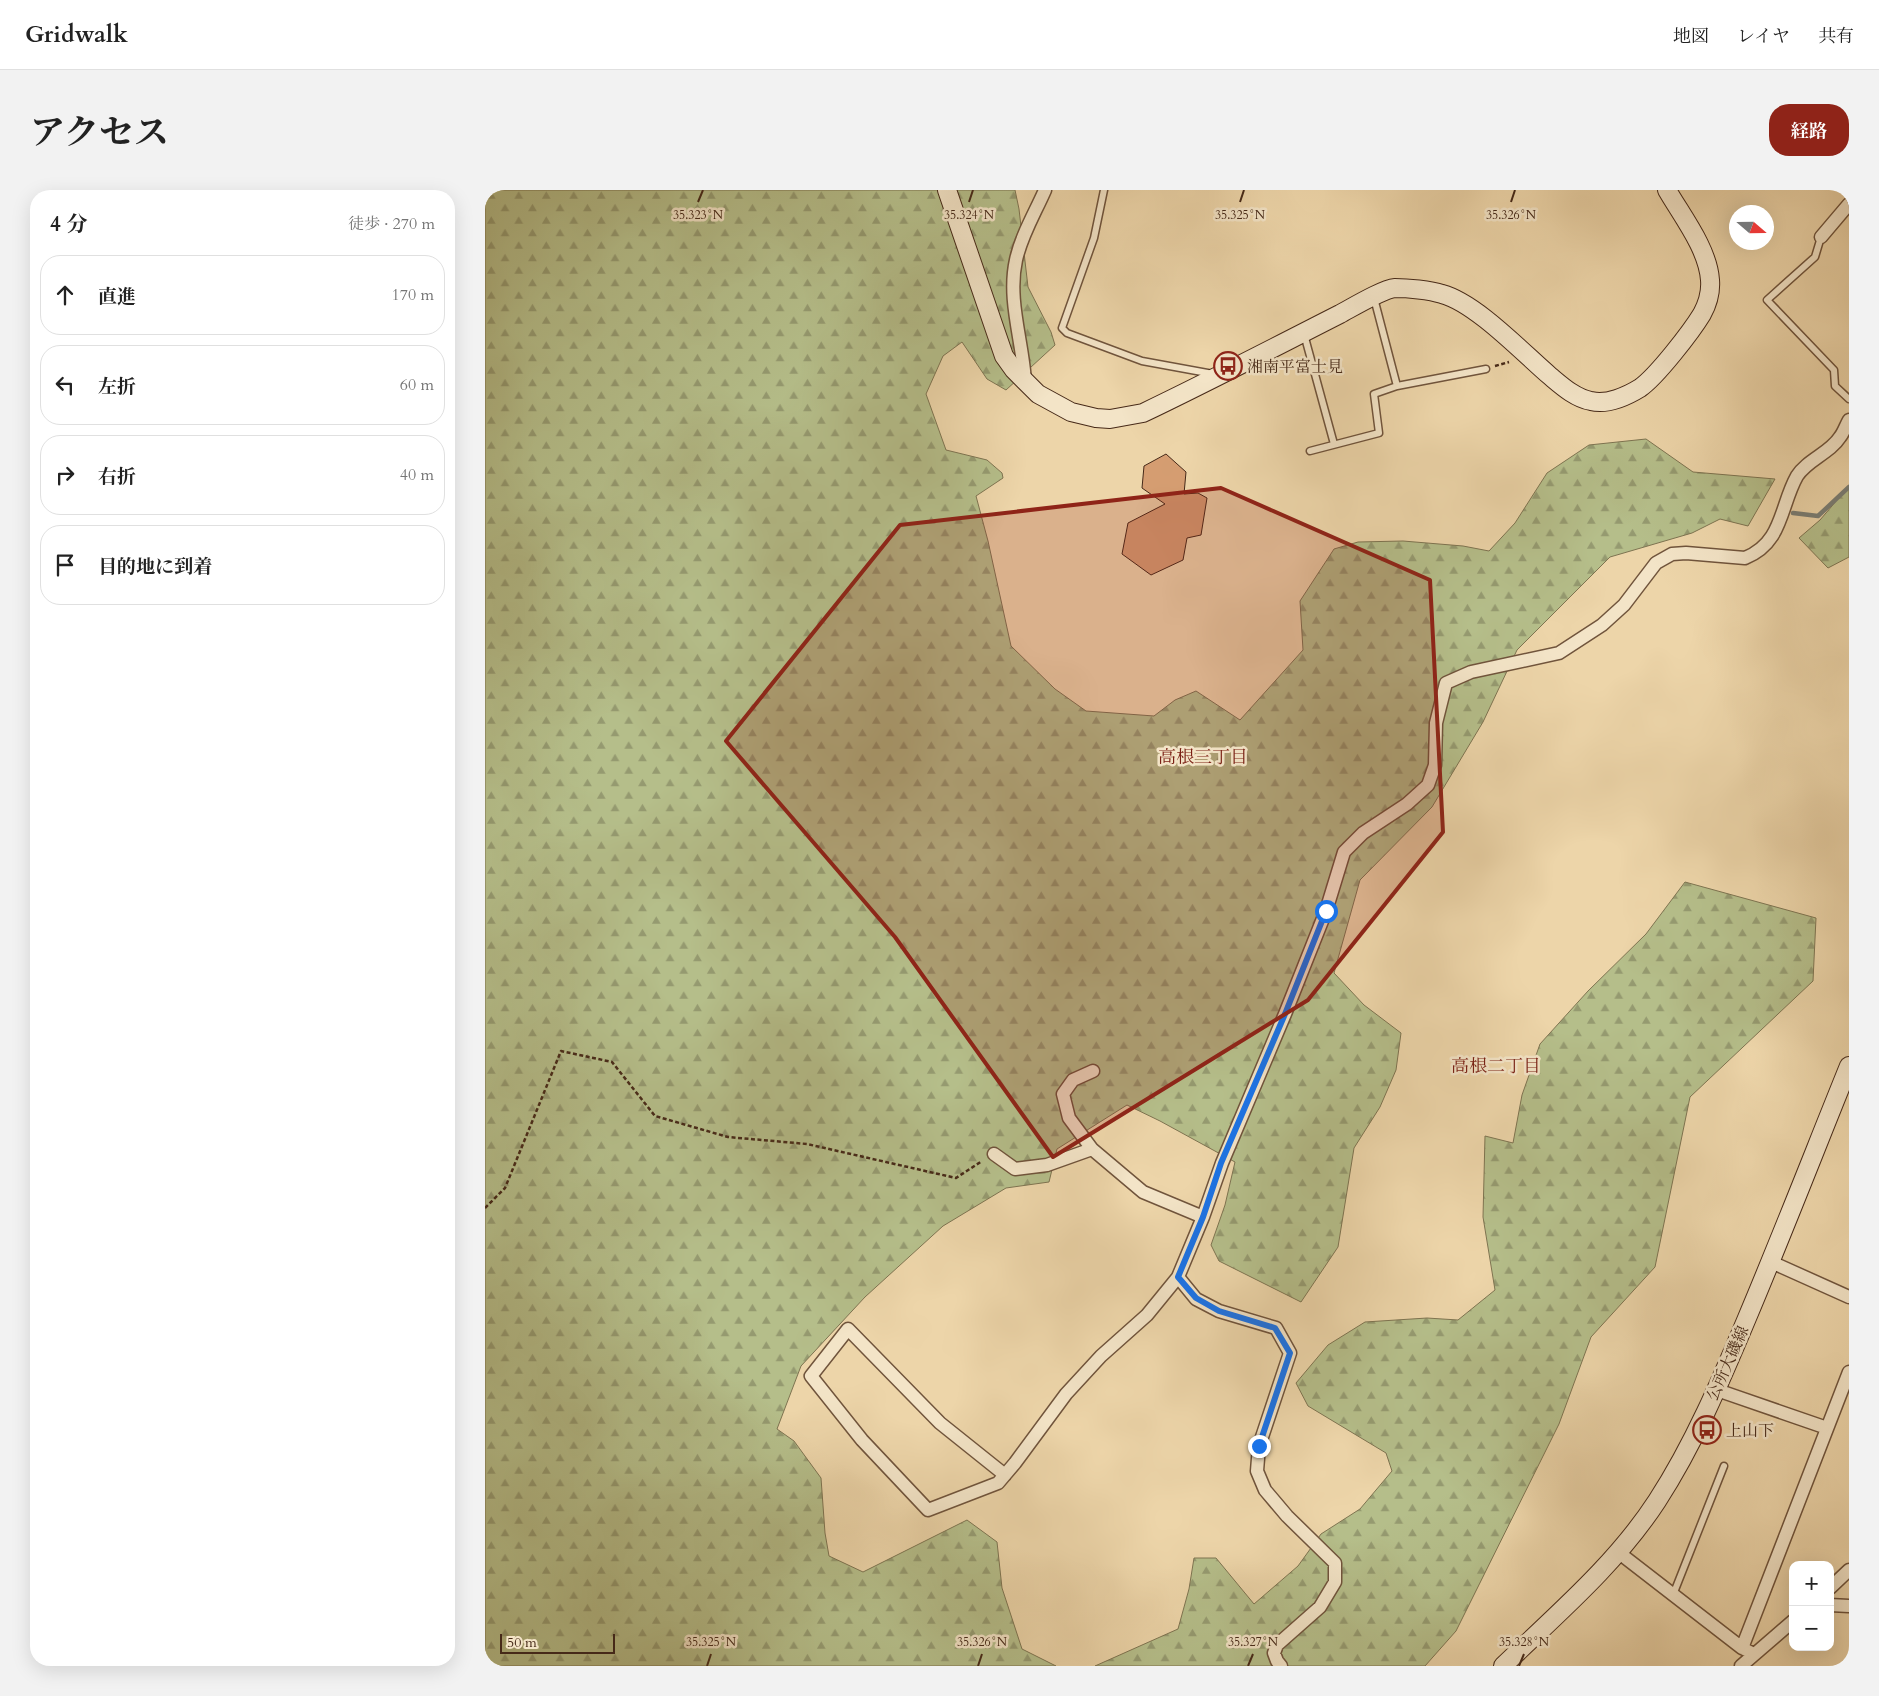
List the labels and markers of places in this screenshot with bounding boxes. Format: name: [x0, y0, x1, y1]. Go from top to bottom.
bus stop icon: 湘南平富士見: [1213, 351, 1243, 381]
place label: 湘南平富士見: [1247, 356, 1343, 378]
bus stop icon: 上山下: [1692, 1415, 1722, 1445]
place label: 上山下: [1726, 1420, 1774, 1442]

